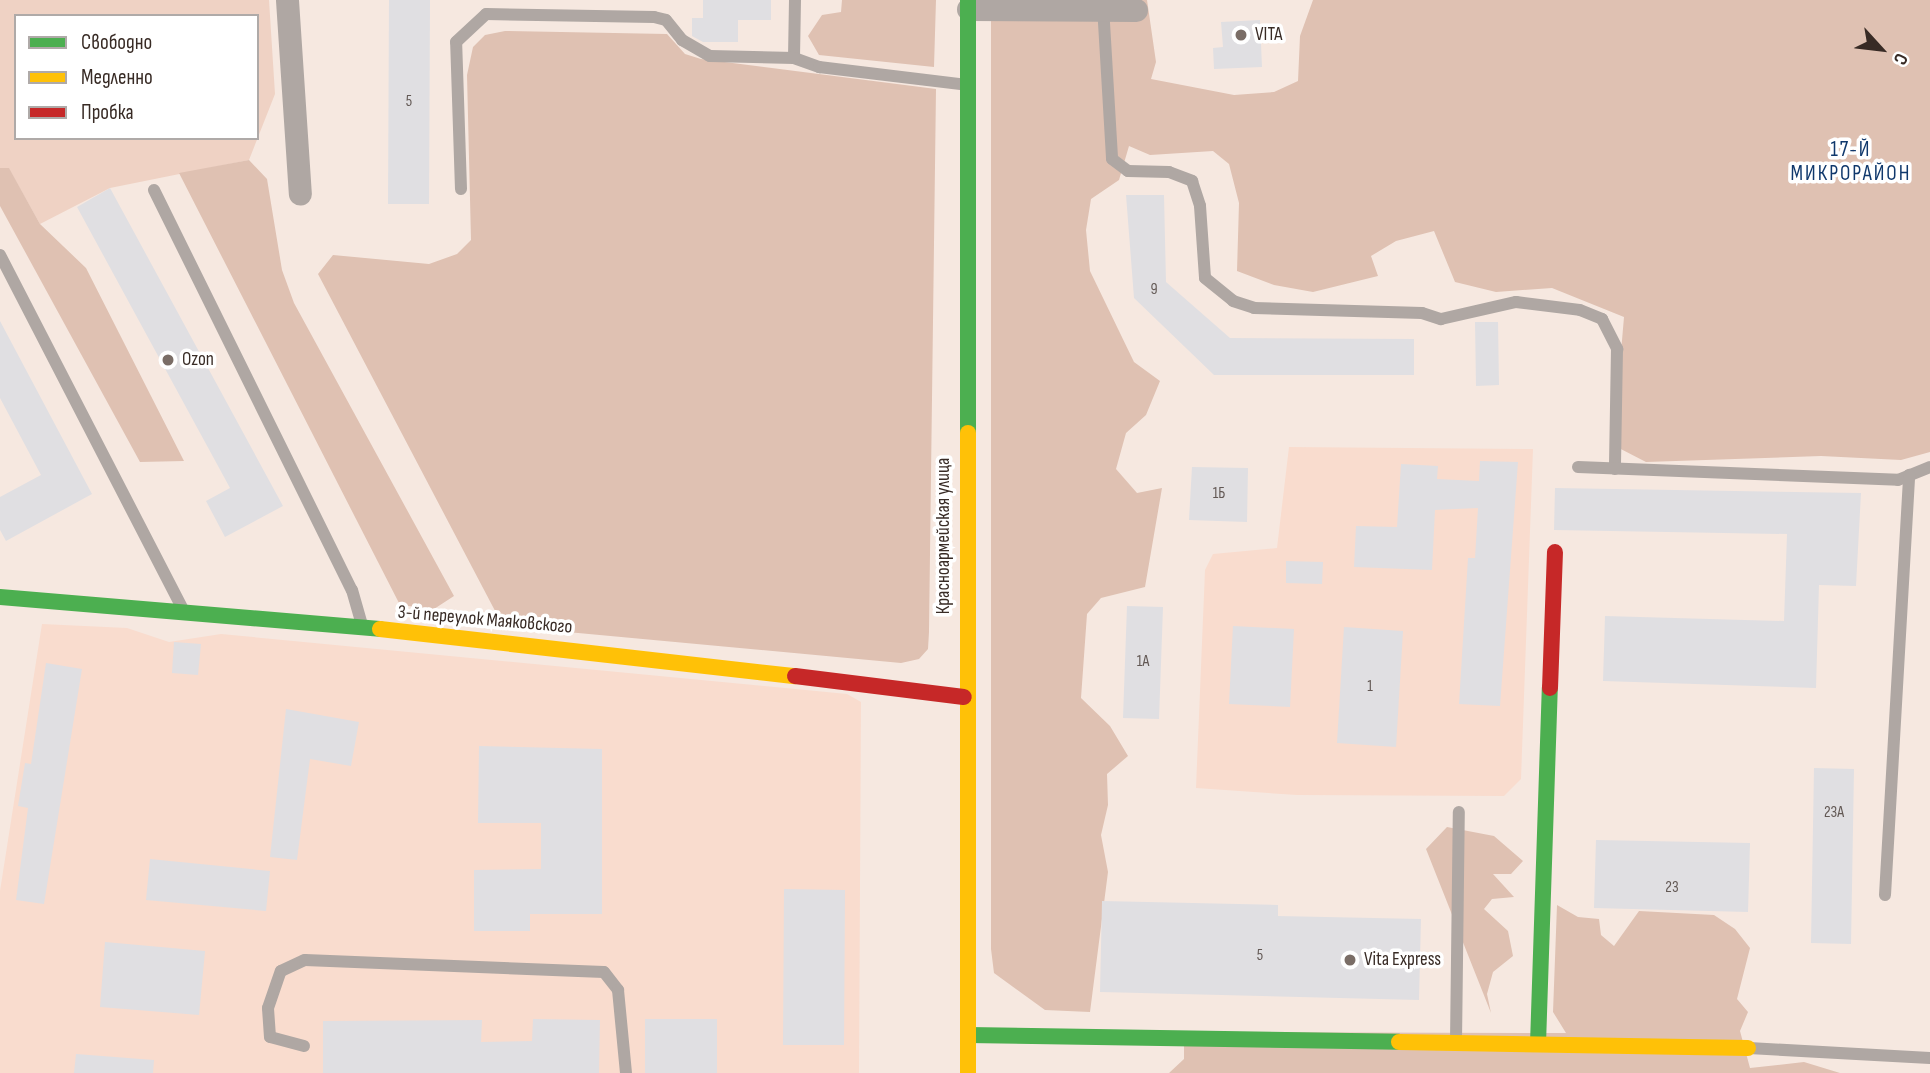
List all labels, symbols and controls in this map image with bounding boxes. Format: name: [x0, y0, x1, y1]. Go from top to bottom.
legend: [14, 14, 259, 140]
north arrow: [1846, 14, 1916, 84]
place label: VITA: [1255, 24, 1282, 46]
marker: VITA: [1233, 27, 1249, 43]
text: Свободно: [81, 30, 152, 55]
text: С: [1888, 49, 1913, 68]
text: Медленно: [81, 65, 153, 90]
house number: 5: [406, 92, 412, 112]
text: Пробка: [81, 100, 134, 125]
district label: 17-Й МИКРОРАЙОН: [1792, 137, 1910, 187]
house number: 9: [1150, 280, 1158, 300]
place label: Ozon: [182, 349, 214, 371]
marker: Ozon: [160, 352, 176, 368]
street label: Красноармейская улица: [933, 458, 955, 614]
house number: 1Б: [1213, 484, 1225, 504]
street label: 3-й переулок Маяковского: [397, 601, 573, 639]
house number: 1А: [1137, 652, 1149, 672]
house number: 1: [1367, 677, 1373, 697]
house number: 23А: [1824, 803, 1844, 823]
house number: 23: [1665, 878, 1679, 898]
house number: 5: [1257, 946, 1263, 966]
place label: Vita Express: [1364, 949, 1441, 971]
marker: Vita Express: [1342, 952, 1358, 968]

